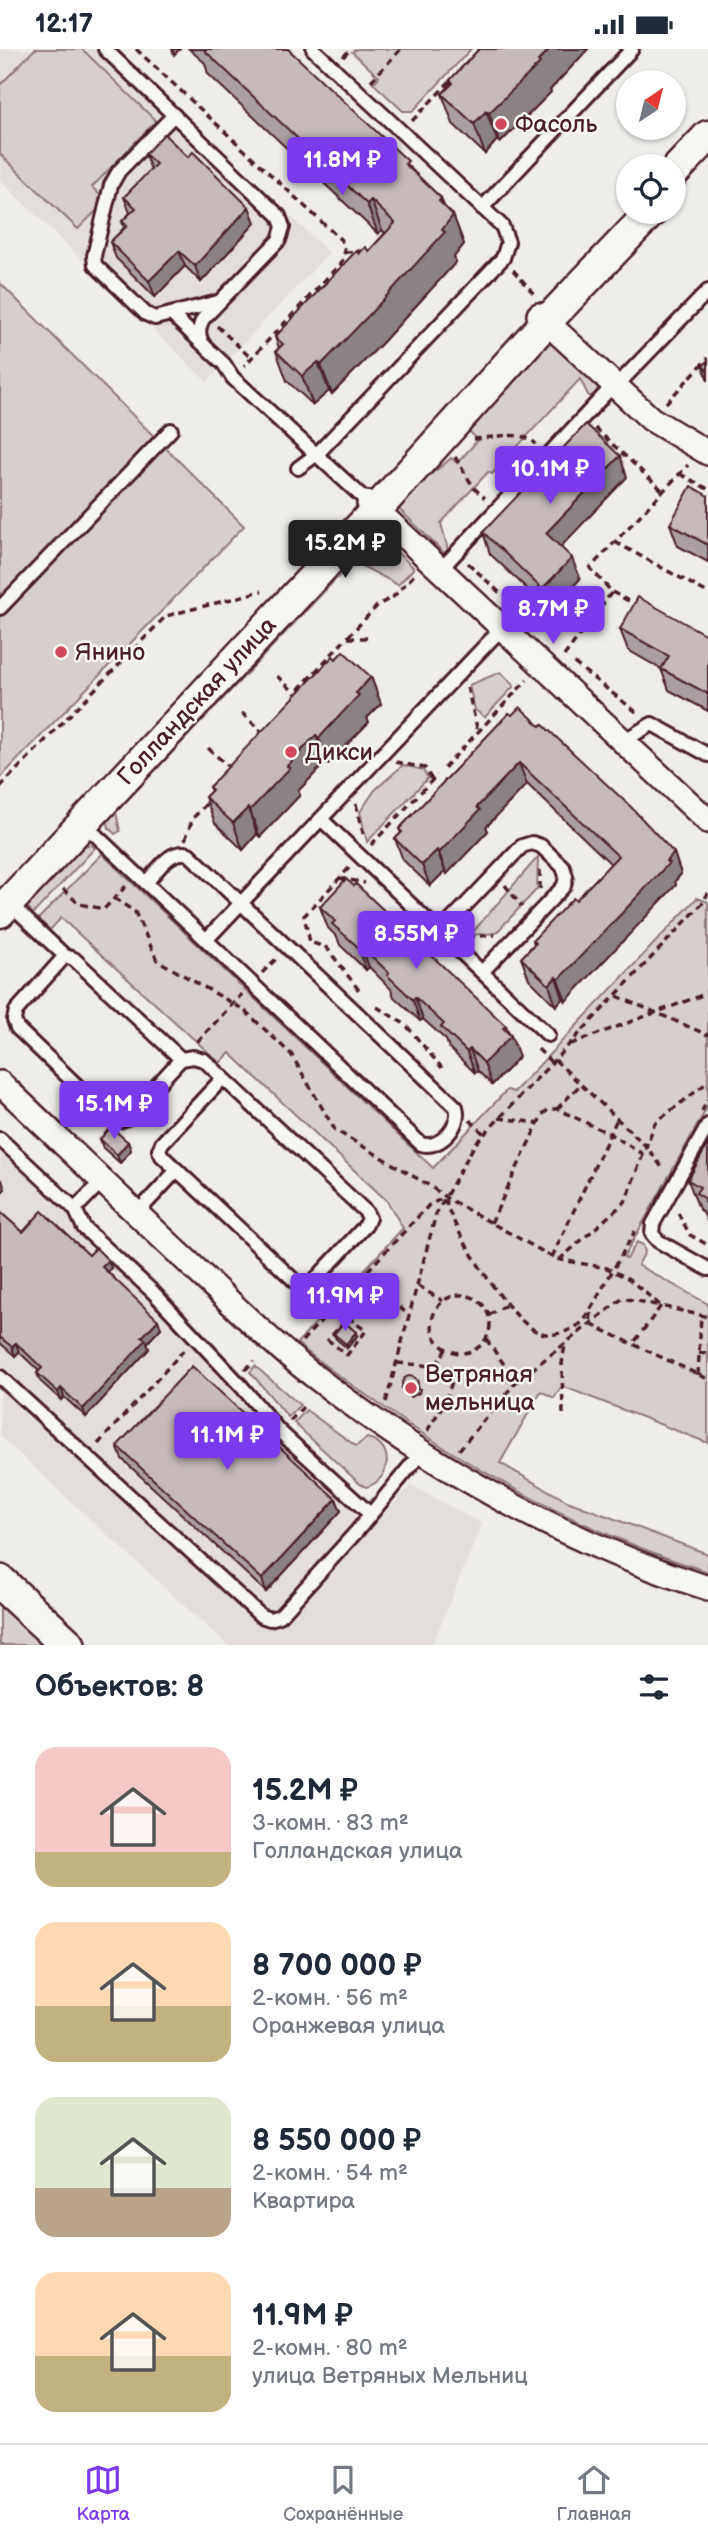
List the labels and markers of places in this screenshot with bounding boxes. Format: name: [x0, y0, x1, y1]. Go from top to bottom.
place label: Фасоль: [515, 110, 597, 139]
marker: Фасоль: [493, 116, 509, 132]
pin: 11.8M ₽: [277, 137, 407, 197]
pin: 10.1M ₽: [485, 447, 615, 506]
pin: 15.2M ₽: [280, 521, 410, 580]
pin: 8.7M ₽: [496, 587, 610, 646]
place label: Янино: [75, 638, 145, 667]
marker: Янино: [53, 644, 69, 660]
place label: Дикси: [305, 738, 373, 767]
marker: Дикси: [283, 744, 299, 760]
pin: 8.55M ₽: [351, 911, 481, 971]
pin: 15.1M ₽: [49, 1081, 179, 1141]
pin: 11.9M ₽: [280, 1273, 410, 1333]
place label: Ветряная мельница: [425, 1360, 535, 1417]
marker: Ветряная мельница: [403, 1380, 419, 1396]
pin: 11.1M ₽: [162, 1413, 292, 1472]

